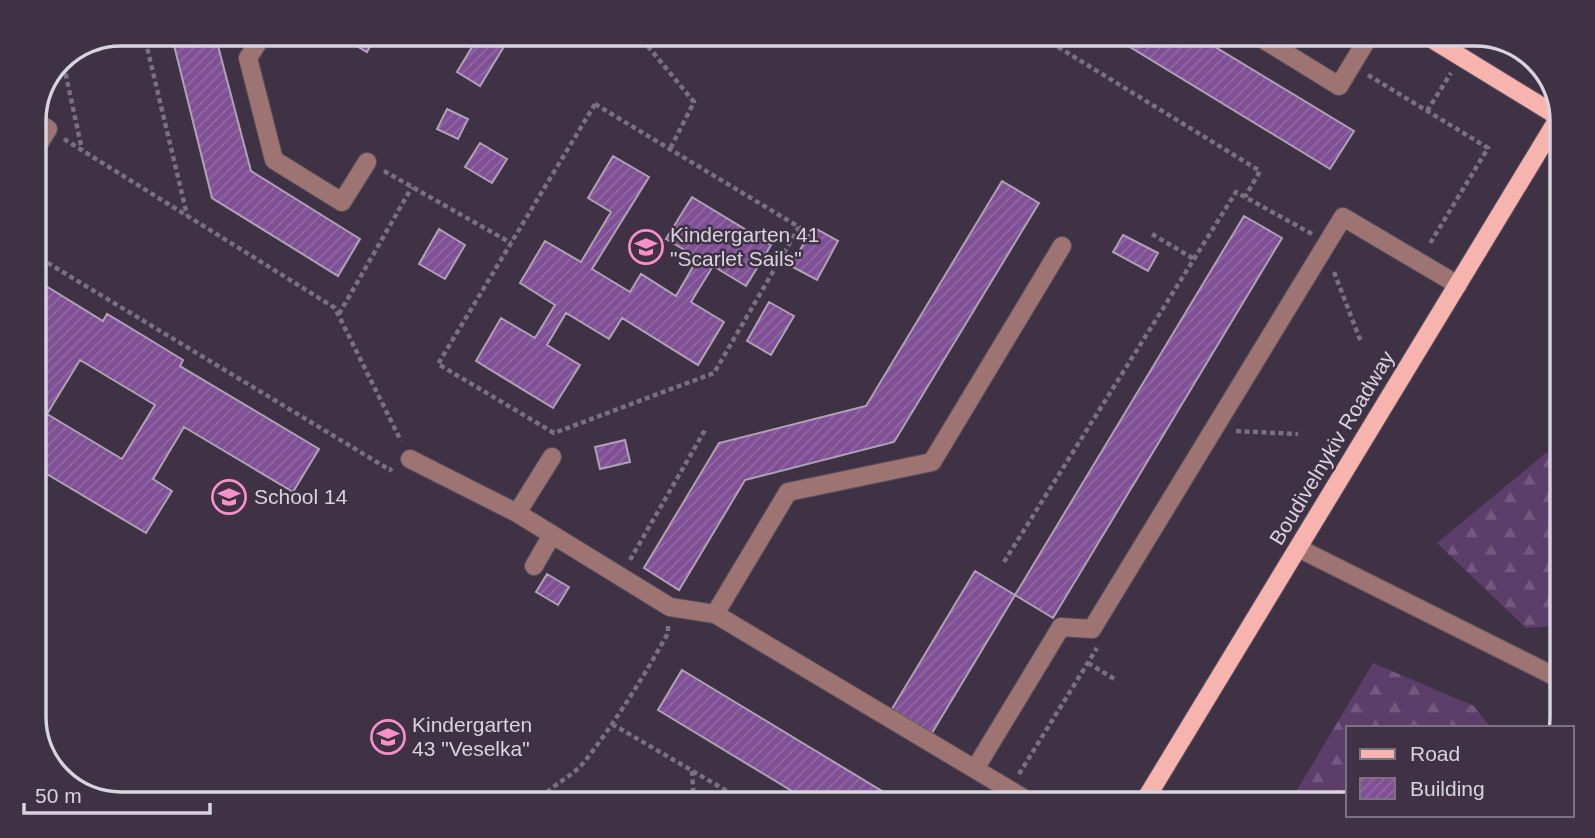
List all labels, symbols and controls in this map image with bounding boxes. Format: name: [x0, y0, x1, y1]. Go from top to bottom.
place label: Kindergarten 41 "Scarlet Sails": [670, 223, 819, 270]
school or university icon: Kindergarten 41 "Scarlet Sails": [627, 228, 665, 266]
street label: Boudivelnykiv Roadway: [1265, 346, 1399, 549]
school or university icon: School 14: [210, 478, 248, 516]
place label: School 14: [254, 485, 348, 508]
place label: Kindergarten 43 "Veselka": [412, 713, 532, 760]
school or university icon: Kindergarten 43 "Veselka": [369, 718, 407, 756]
legend: [1346, 726, 1574, 817]
text: Road: [1410, 742, 1460, 765]
scale bar: [24, 772, 210, 816]
text: Building: [1410, 777, 1485, 800]
text: 50 m: [35, 784, 82, 807]

